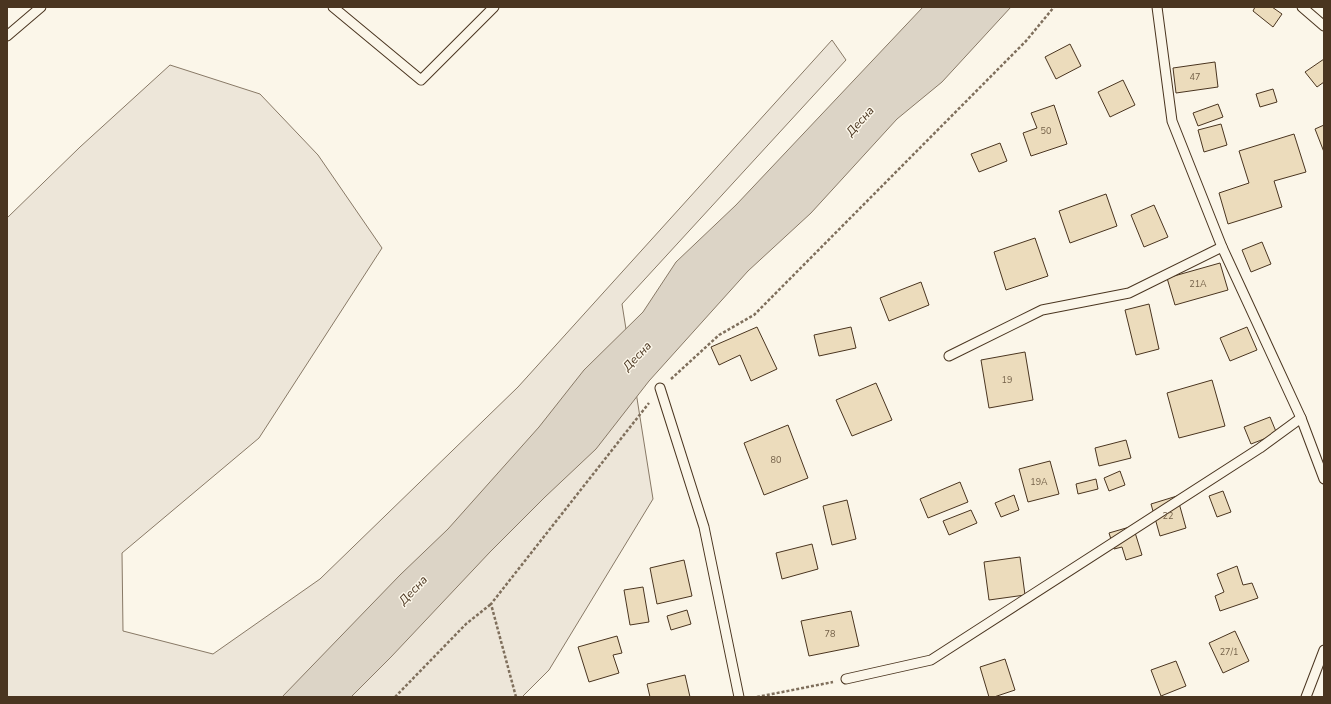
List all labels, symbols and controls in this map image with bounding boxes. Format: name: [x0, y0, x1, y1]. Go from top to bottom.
house number: 47: [1190, 71, 1200, 83]
water label: Десна: [842, 103, 878, 140]
house number: 50: [1041, 125, 1051, 137]
house number: 21А: [1189, 278, 1207, 290]
water label: Десна: [618, 338, 655, 375]
house number: 19: [1002, 374, 1012, 386]
house number: 80: [771, 454, 781, 466]
house number: 19А: [1030, 476, 1048, 488]
house number: 22: [1163, 510, 1173, 522]
water label: Десна: [394, 572, 431, 609]
house number: 78: [825, 628, 835, 640]
house number: 27/1: [1220, 646, 1238, 658]

